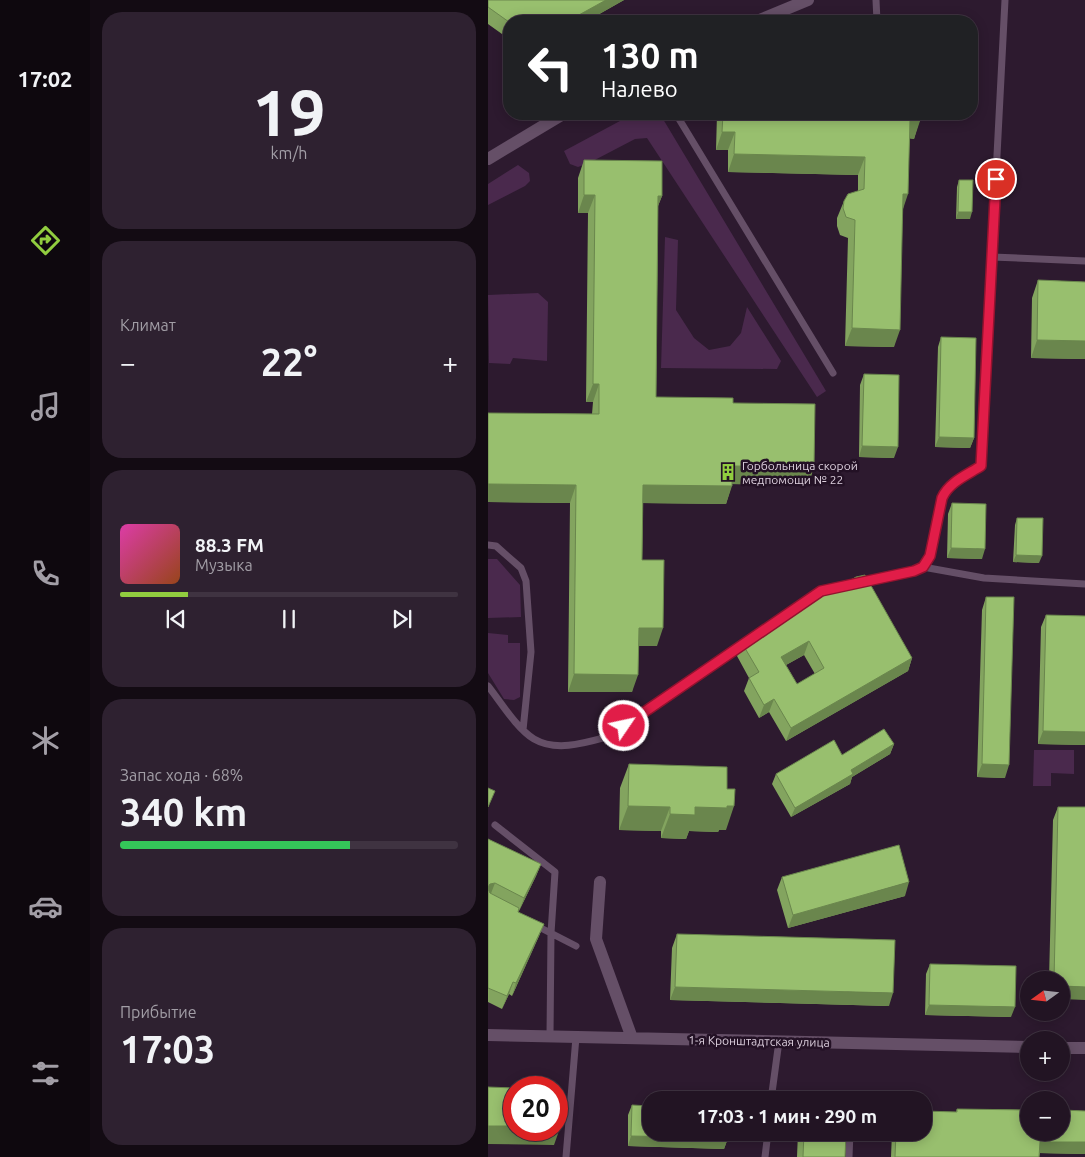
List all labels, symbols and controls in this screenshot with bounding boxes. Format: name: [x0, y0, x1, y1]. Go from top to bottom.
icon: left: [518, 35, 583, 100]
text: 130 m: [601, 35, 699, 75]
text: 17:02: [17, 66, 73, 91]
text: 19: [252, 75, 326, 148]
text: Налево: [601, 76, 678, 101]
text: km/h: [271, 144, 307, 162]
pin: [975, 158, 1017, 200]
icon: arrive: [982, 165, 1010, 193]
icon: directions: [28, 223, 63, 258]
text: Климат: [120, 316, 176, 334]
text: 22°: [261, 341, 317, 383]
text: −: [120, 347, 136, 378]
text: +: [442, 347, 458, 378]
icon: music: [28, 389, 63, 424]
place label: Горбольница скорой медпомощи № 22: [742, 459, 858, 486]
building icon: Горбольница скорой медпомощи № 22: [718, 462, 738, 482]
text: 88.3 FM: [195, 534, 264, 556]
icon: phone: [28, 556, 63, 591]
text: Музыка: [195, 556, 253, 574]
icon: previous: [162, 605, 190, 633]
icon: pause: [275, 605, 303, 633]
icon: next: [388, 605, 416, 633]
position arrow: [597, 699, 649, 751]
icon: climate: [28, 723, 63, 758]
text: Запас хода · 68%: [120, 766, 243, 784]
text: 340 km: [120, 791, 247, 833]
icon: car: [28, 889, 63, 924]
north arrow: [1020, 971, 1070, 1021]
map controls: [1020, 971, 1070, 1141]
text: Прибытие: [120, 1003, 197, 1021]
text: 17:03: [120, 1028, 215, 1070]
button: +: [1020, 1031, 1070, 1081]
street label: 1-я Кронштадтская улица: [688, 1033, 830, 1049]
icon: filters: [28, 1056, 63, 1091]
speed limit sign: 20: [503, 1076, 568, 1141]
button: −: [1020, 1091, 1070, 1141]
text: 17:03 · 1 мин · 290 m: [697, 1105, 877, 1127]

